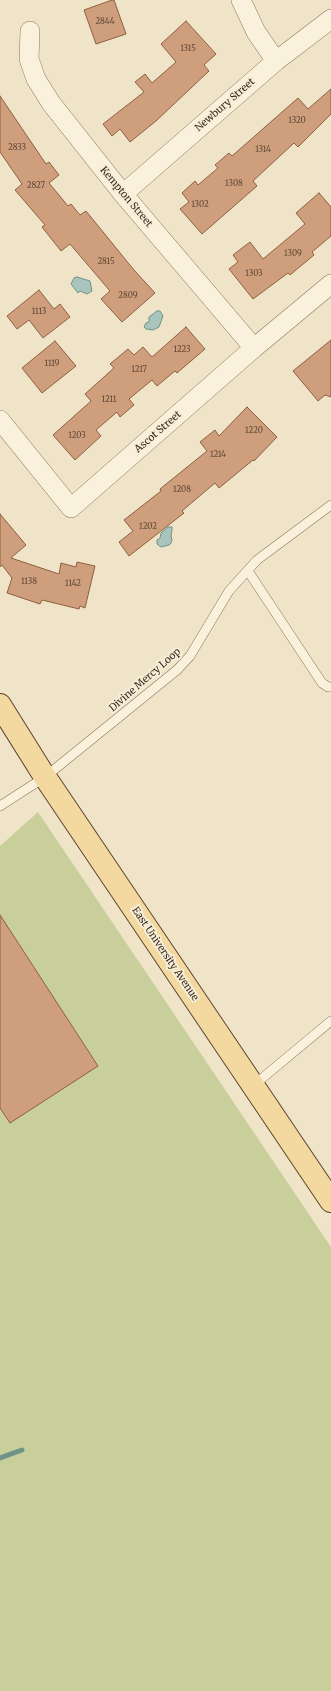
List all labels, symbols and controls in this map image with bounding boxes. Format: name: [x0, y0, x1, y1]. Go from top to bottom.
house number: 2844: [95, 17, 115, 27]
house number: 1315: [180, 44, 196, 54]
street label: Newbury Street: [193, 76, 257, 134]
house number: 1320: [288, 116, 306, 126]
house number: 2833: [8, 143, 26, 153]
house number: 1314: [255, 145, 271, 155]
street label: Kempton Street: [97, 164, 155, 230]
house number: 1308: [225, 179, 243, 189]
house number: 2827: [27, 181, 45, 191]
house number: 1302: [191, 200, 209, 210]
house number: 1309: [284, 249, 302, 259]
house number: 2815: [97, 257, 115, 267]
house number: 1303: [245, 269, 263, 279]
house number: 2809: [118, 291, 138, 301]
house number: 1113: [32, 307, 46, 317]
house number: 1223: [173, 345, 191, 355]
house number: 1119: [45, 359, 59, 369]
house number: 1217: [131, 365, 147, 375]
house number: 1211: [102, 395, 116, 405]
street label: Ascot Street: [132, 409, 184, 455]
house number: 1220: [245, 426, 263, 436]
house number: 1203: [68, 431, 86, 441]
house number: 1214: [210, 450, 226, 460]
house number: 1208: [173, 485, 191, 495]
house number: 1202: [139, 522, 157, 532]
house number: 1138: [21, 577, 37, 587]
house number: 1142: [65, 579, 81, 589]
street label: Divine Mercy Loop: [107, 646, 183, 714]
street label: East University Avenue: [129, 905, 201, 1003]

